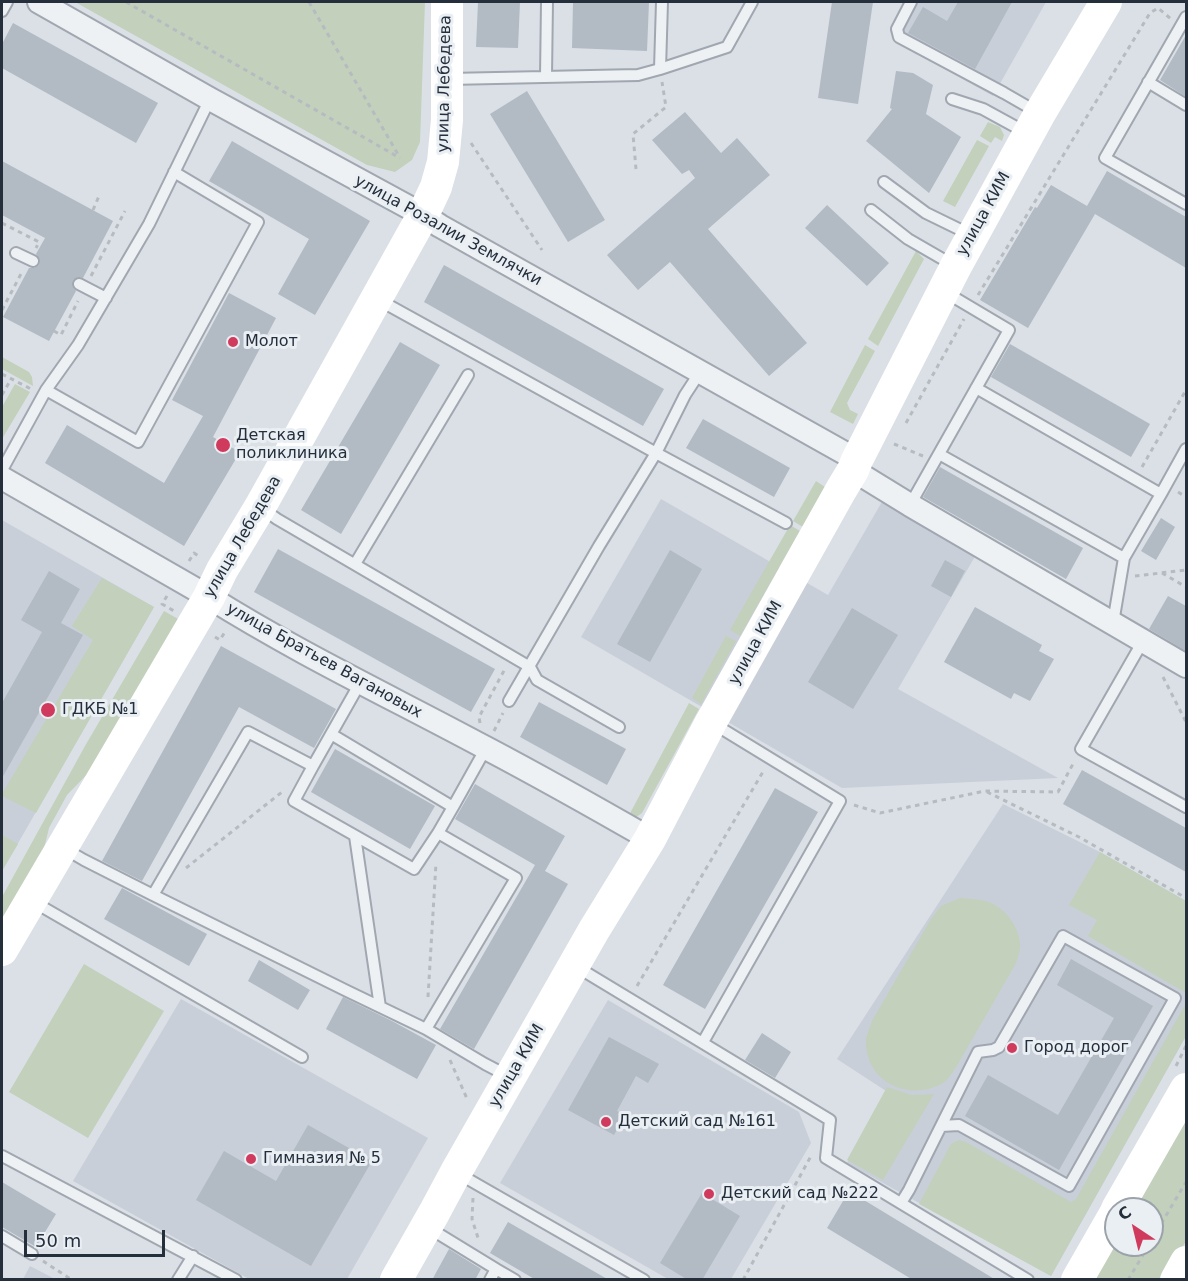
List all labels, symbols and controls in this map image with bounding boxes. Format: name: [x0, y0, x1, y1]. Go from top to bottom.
street label: улица Лебедева: [434, 15, 456, 153]
street label: улица КИМ: [953, 169, 1015, 259]
street label: улица Розалии Землячки: [351, 171, 545, 291]
place label: Молот: [245, 332, 298, 352]
marker: Молот: [226, 335, 240, 349]
place label: Детская поликлиника: [236, 426, 347, 464]
marker: Детская поликлиника: [214, 436, 232, 454]
street label: улица Лебедева: [200, 473, 286, 601]
street label: улица КИМ: [725, 598, 787, 688]
street label: улица Братьев Вагановых: [223, 599, 425, 723]
place label: ГДКБ №1: [62, 700, 138, 720]
marker: ГДКБ №1: [39, 701, 57, 719]
street label: улица КИМ: [485, 1021, 549, 1111]
place label: Город дорог: [1024, 1038, 1129, 1058]
marker: Город дорог: [1005, 1041, 1019, 1055]
place label: Детский сад №161: [618, 1112, 776, 1132]
marker: Детский сад №161: [599, 1115, 613, 1129]
place label: Гимназия № 5: [263, 1149, 381, 1169]
marker: Гимназия № 5: [244, 1152, 258, 1166]
place label: Детский сад №222: [721, 1184, 879, 1204]
marker: Детский сад №222: [702, 1187, 716, 1201]
north arrow: [1104, 1197, 1164, 1257]
text: С: [1114, 1202, 1135, 1225]
scale bar: [27, 1218, 168, 1256]
text: 50 m: [35, 1230, 81, 1251]

